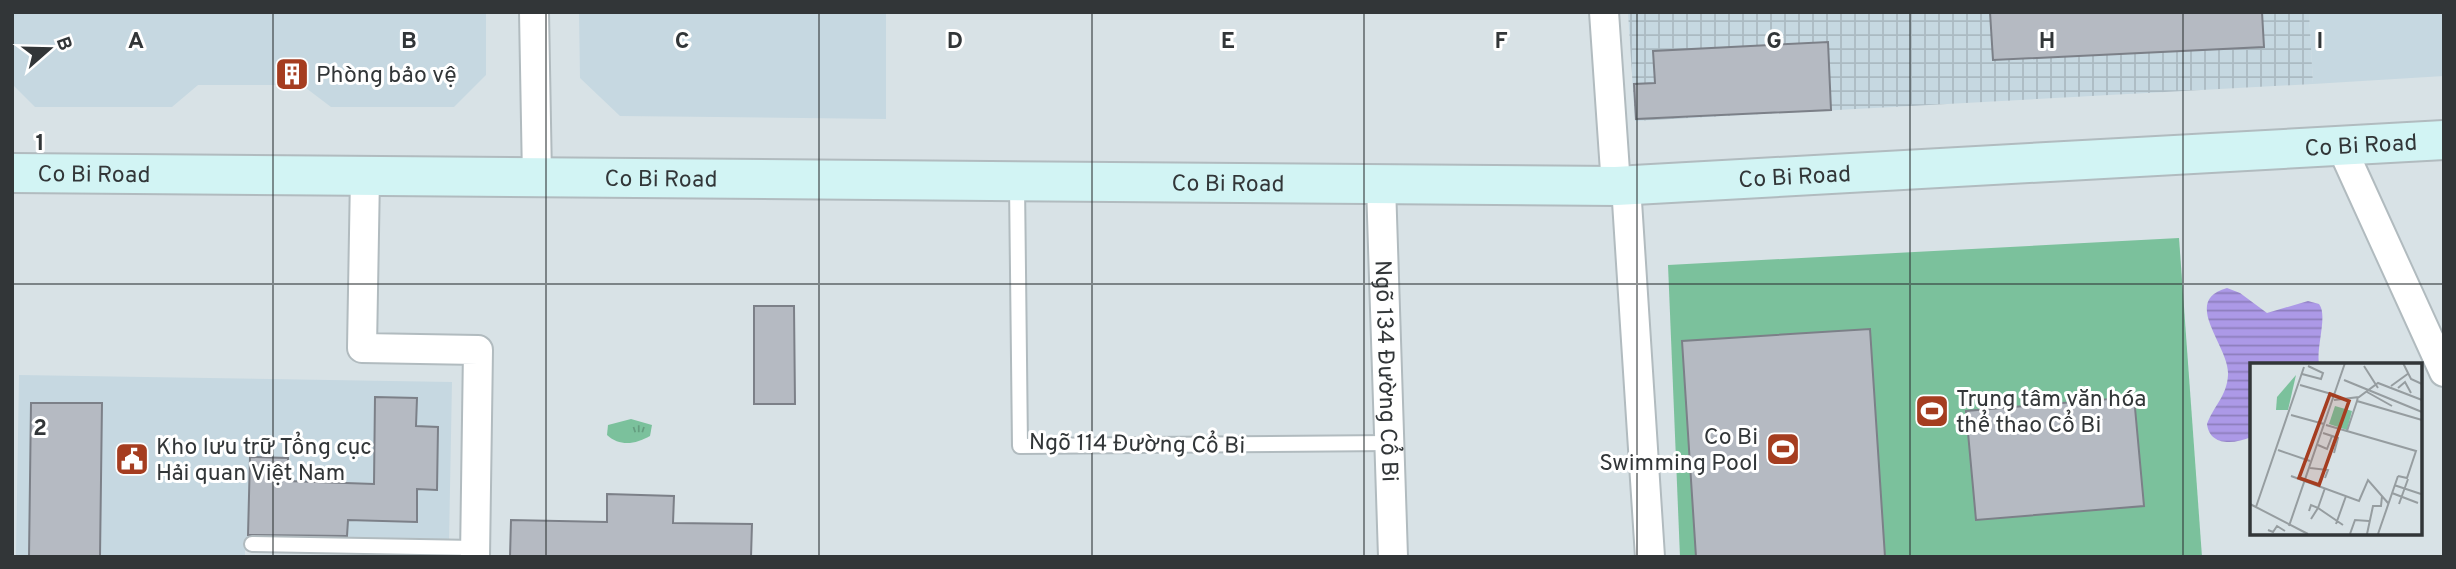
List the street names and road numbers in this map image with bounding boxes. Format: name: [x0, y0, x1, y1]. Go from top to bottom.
street label: Co Bi Road: [2304, 130, 2418, 165]
street label: Co Bi Road: [37, 161, 151, 191]
street label: Co Bi Road: [1738, 161, 1852, 196]
street label: Co Bi Road: [604, 166, 718, 196]
street label: Co Bi Road: [1171, 170, 1284, 200]
street label: Ngõ 134 Đường Cổ Bi: [1366, 260, 1405, 482]
street label: Ngõ 114 Đường Cổ Bi: [1029, 426, 1245, 462]

